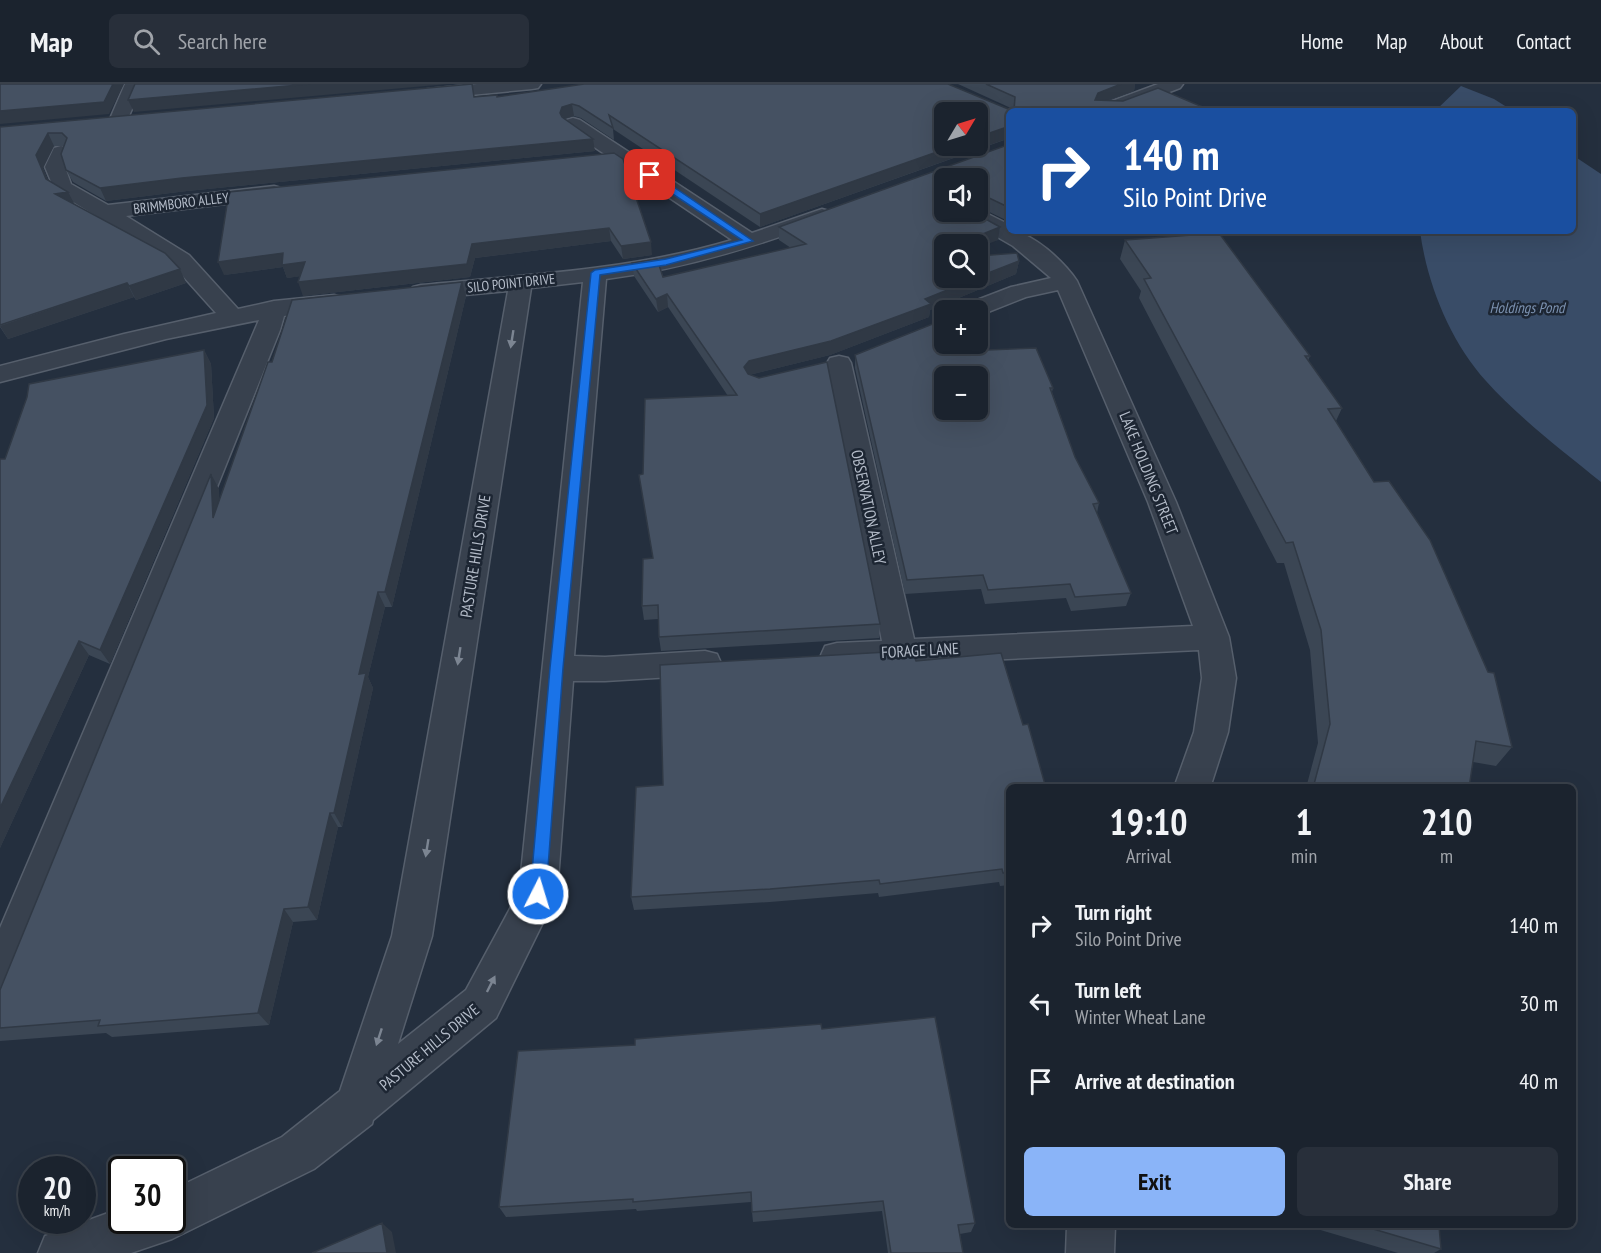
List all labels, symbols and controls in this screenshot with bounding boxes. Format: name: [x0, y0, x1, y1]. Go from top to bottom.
search box: [109, 14, 529, 68]
text: Map: [30, 23, 73, 60]
icon: search: [130, 25, 163, 58]
text: Search here: [178, 27, 267, 55]
text: Home: [1301, 28, 1343, 55]
text: Map: [1376, 28, 1407, 55]
text: About: [1440, 28, 1483, 55]
text: Contact: [1516, 28, 1571, 55]
north arrow: [934, 102, 988, 156]
map controls: [934, 102, 988, 420]
text: 140 m: [1123, 127, 1220, 182]
icon: right: [1024, 132, 1102, 210]
pin: [624, 149, 675, 200]
icon: arrive: [633, 158, 666, 191]
button: sound: [934, 168, 988, 222]
text: Silo Point Drive: [1123, 180, 1267, 214]
street label: BRIMMBORO ALLEY: [132, 188, 230, 218]
button: search: [934, 234, 988, 288]
street label: SILO POINT DRIVE: [466, 269, 556, 297]
water label: Holdings Pond: [1490, 298, 1567, 317]
button: +: [934, 300, 988, 354]
one-way arrow: [507, 330, 516, 349]
button: −: [934, 366, 988, 420]
street label: LAKE HOLDING STREET: [1115, 409, 1183, 537]
street label: OBSERVATION ALLEY: [847, 448, 891, 567]
street label: PASTURE HILLS DRIVE: [455, 493, 495, 619]
street label: FORAGE LANE: [881, 638, 960, 662]
one-way arrow: [454, 647, 463, 666]
text: 19:10: [1110, 798, 1187, 845]
text: 1: [1295, 798, 1313, 845]
text: 210: [1421, 798, 1472, 845]
one-way arrow: [422, 839, 431, 858]
text: Arrival: [1126, 843, 1171, 869]
text: min: [1291, 843, 1317, 869]
text: m: [1440, 843, 1453, 869]
position arrow: [506, 862, 570, 926]
text: Turn right: [1075, 898, 1152, 926]
icon: right: [1024, 909, 1057, 942]
text: 140 m: [1509, 911, 1558, 939]
text: Silo Point Drive: [1075, 926, 1182, 952]
one-way arrow: [486, 975, 496, 992]
text: Turn left: [1075, 976, 1141, 1004]
icon: left: [1024, 987, 1057, 1020]
text: 30 m: [1519, 989, 1558, 1017]
street label: PASTURE HILLS DRIVE: [375, 999, 483, 1095]
text: Winter Wheat Lane: [1075, 1004, 1206, 1030]
one-way arrow: [374, 1028, 384, 1046]
icon: arrive: [1024, 1065, 1057, 1098]
text: Arrive at destination: [1075, 1067, 1235, 1095]
text: 40 m: [1519, 1067, 1558, 1095]
button: Exit: [1024, 1147, 1285, 1216]
button: Share: [1297, 1147, 1558, 1216]
speed limit sign: 30: [108, 1156, 186, 1234]
text: 20: [43, 1168, 71, 1207]
text: km/h: [44, 1201, 70, 1220]

